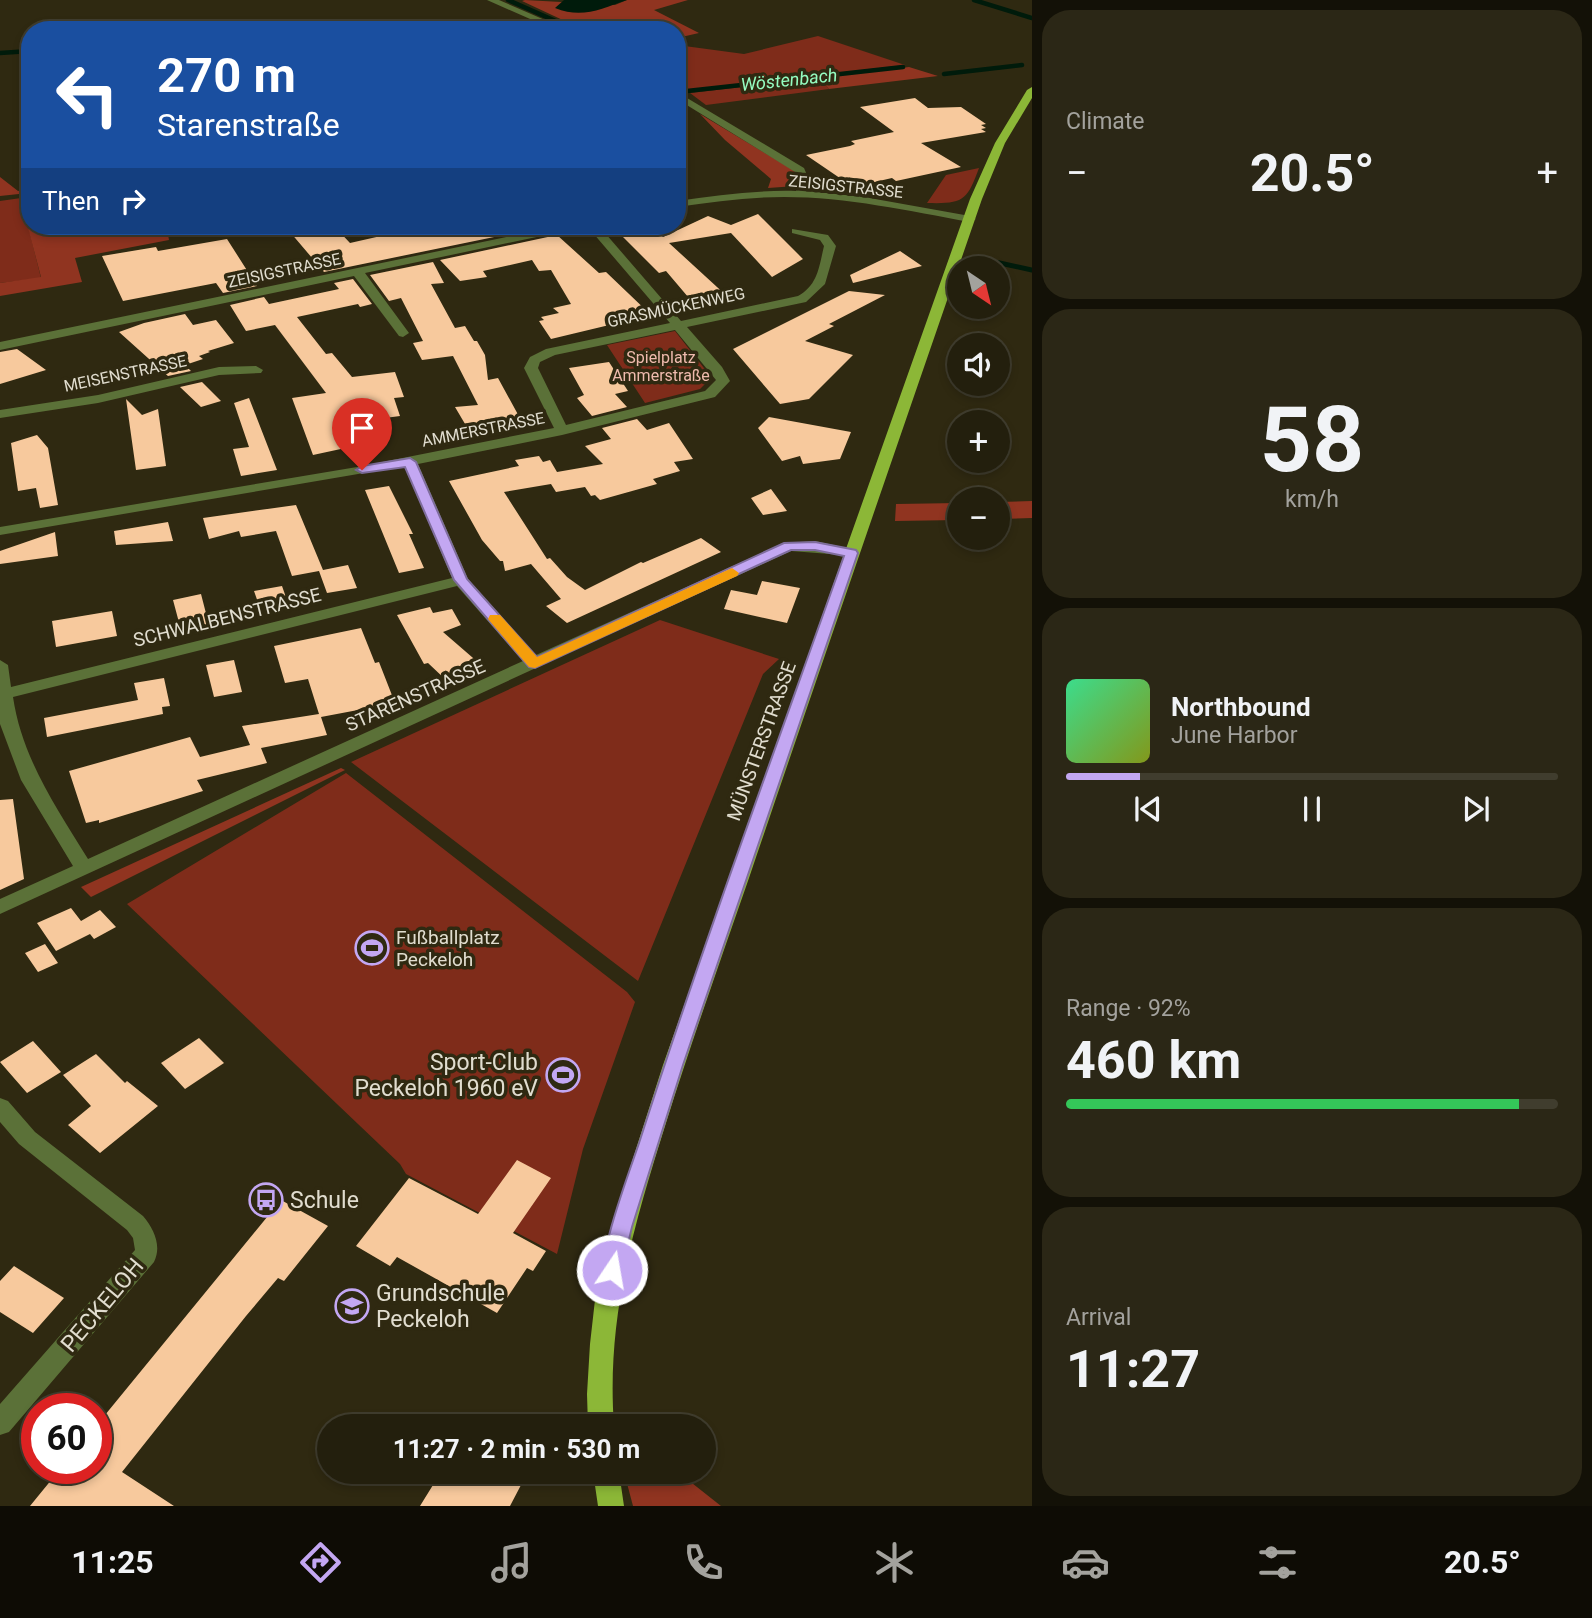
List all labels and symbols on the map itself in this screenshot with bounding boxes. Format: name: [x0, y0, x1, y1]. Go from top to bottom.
water label: Wöstenbach: [740, 64, 838, 95]
street label: ZEISIGSTRASSE: [788, 171, 904, 202]
street label: ZEISIGSTRASSE: [226, 249, 342, 292]
north arrow: [947, 256, 1010, 318]
street label: GRASMÜCKENWEG: [606, 284, 747, 331]
park label: Spielplatz Ammerstraße: [612, 348, 710, 385]
street label: MEISENSTRASSE: [62, 351, 188, 396]
pin: [332, 398, 392, 470]
street label: AMMERSTRASSE: [420, 408, 546, 451]
street label: SCHWALBENSTRASSE: [131, 583, 324, 652]
street label: STARENSTRASSE: [342, 654, 489, 737]
street label: MÜNSTERSTRASSE: [722, 658, 801, 824]
place label: Fußballplatz Peckeloh: [396, 926, 500, 971]
sports icon: Fußballplatz Peckeloh: [353, 929, 391, 967]
place label: Sport-Club Peckeloh 1960 eV: [354, 1049, 538, 1102]
sports icon: Sport-Club Peckeloh 1960 eV: [544, 1056, 582, 1094]
bus stop icon: Schule: [247, 1181, 285, 1219]
place label: Schule: [290, 1187, 359, 1214]
position arrow: [575, 1233, 649, 1307]
street label: PECKELOH: [55, 1253, 149, 1358]
place label: Grundschule Peckeloh: [376, 1280, 505, 1333]
school or university icon: Grundschule Peckeloh: [333, 1287, 371, 1325]
speed limit sign: 60: [21, 1393, 112, 1484]

